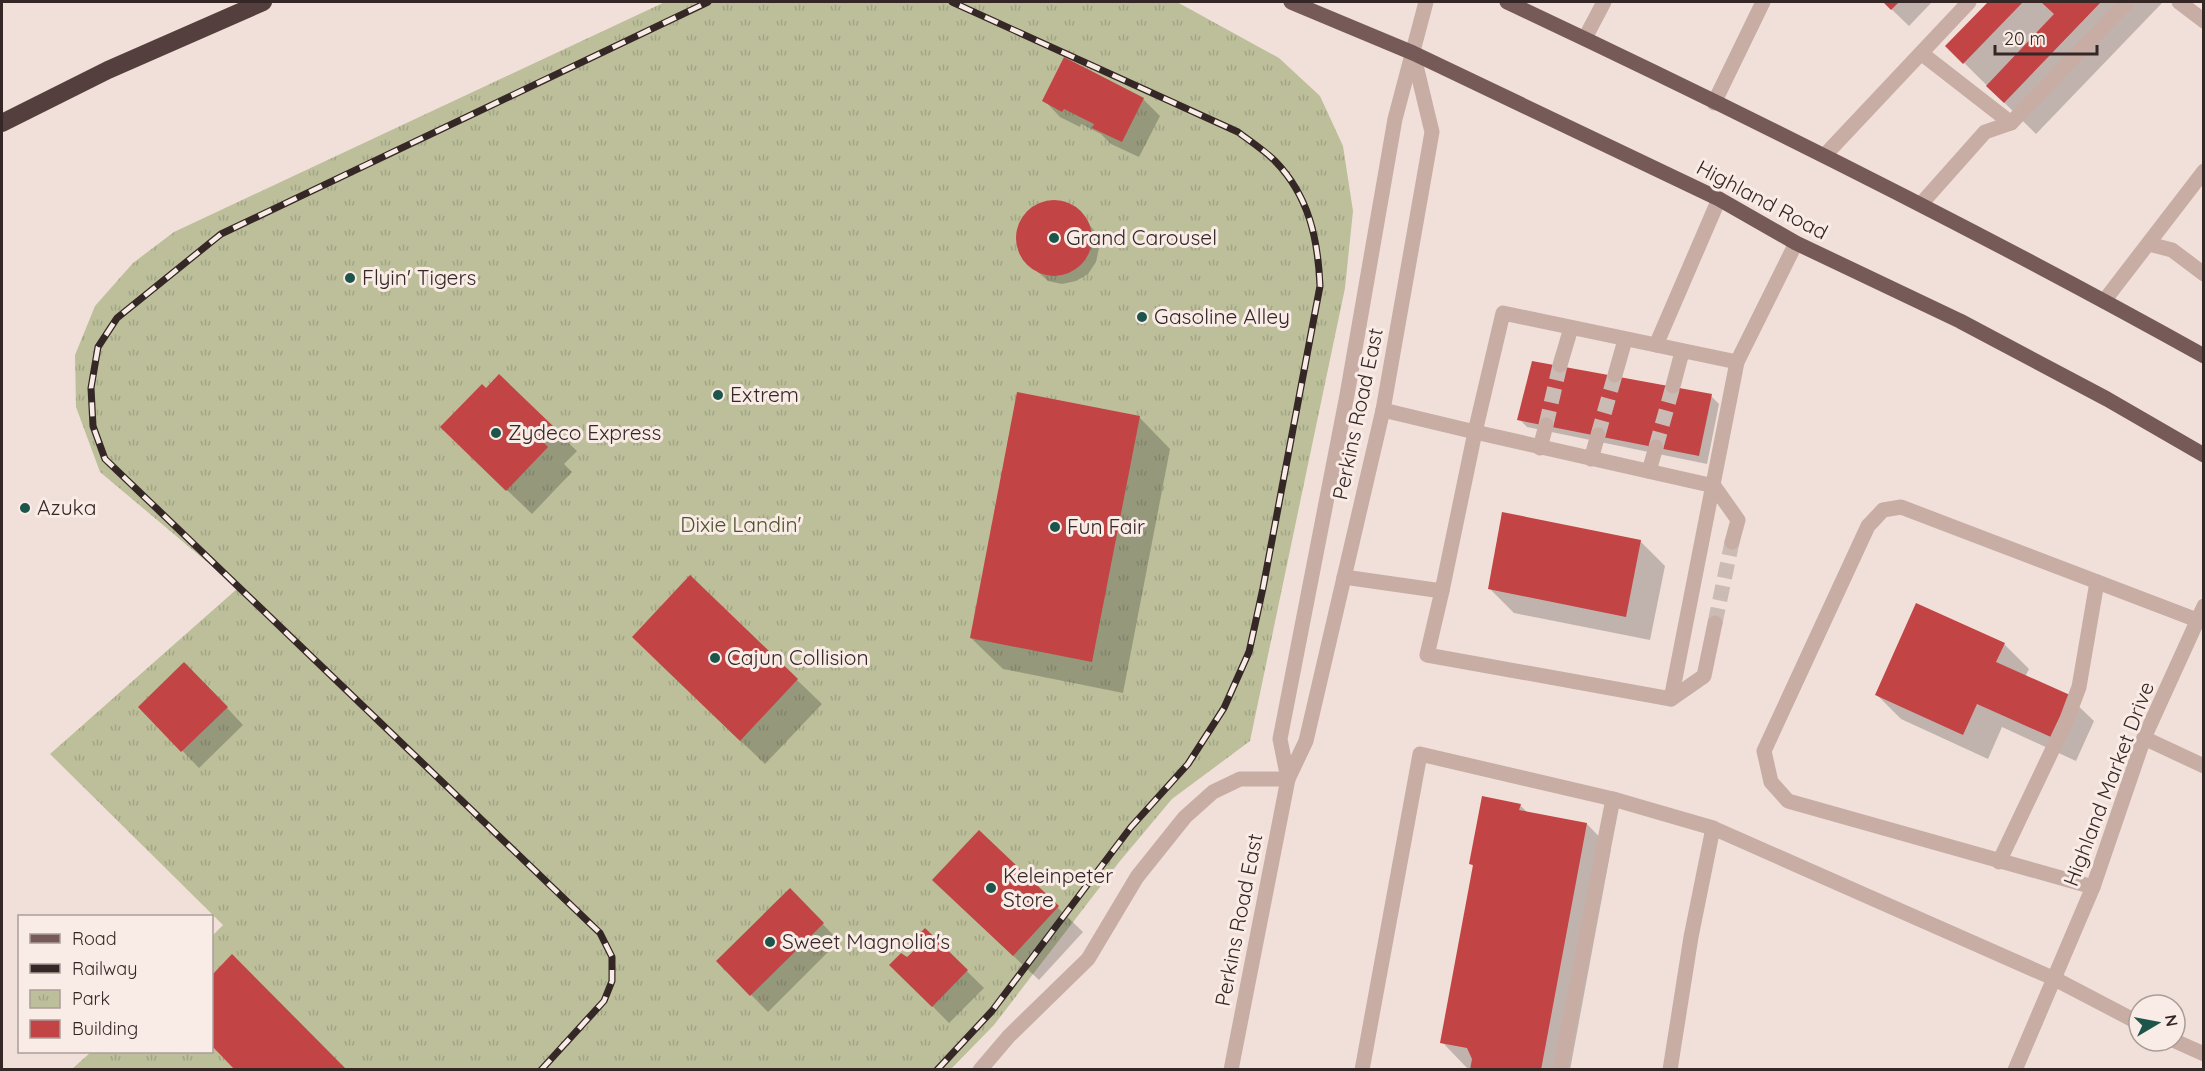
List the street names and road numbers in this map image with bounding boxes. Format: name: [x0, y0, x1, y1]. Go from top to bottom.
street label: Highland Road: [1692, 154, 1833, 245]
street label: Perkins Road East: [1326, 325, 1388, 502]
street label: Highland Market Drive: [2057, 678, 2159, 890]
street label: Perkins Road East: [1209, 831, 1267, 1008]

